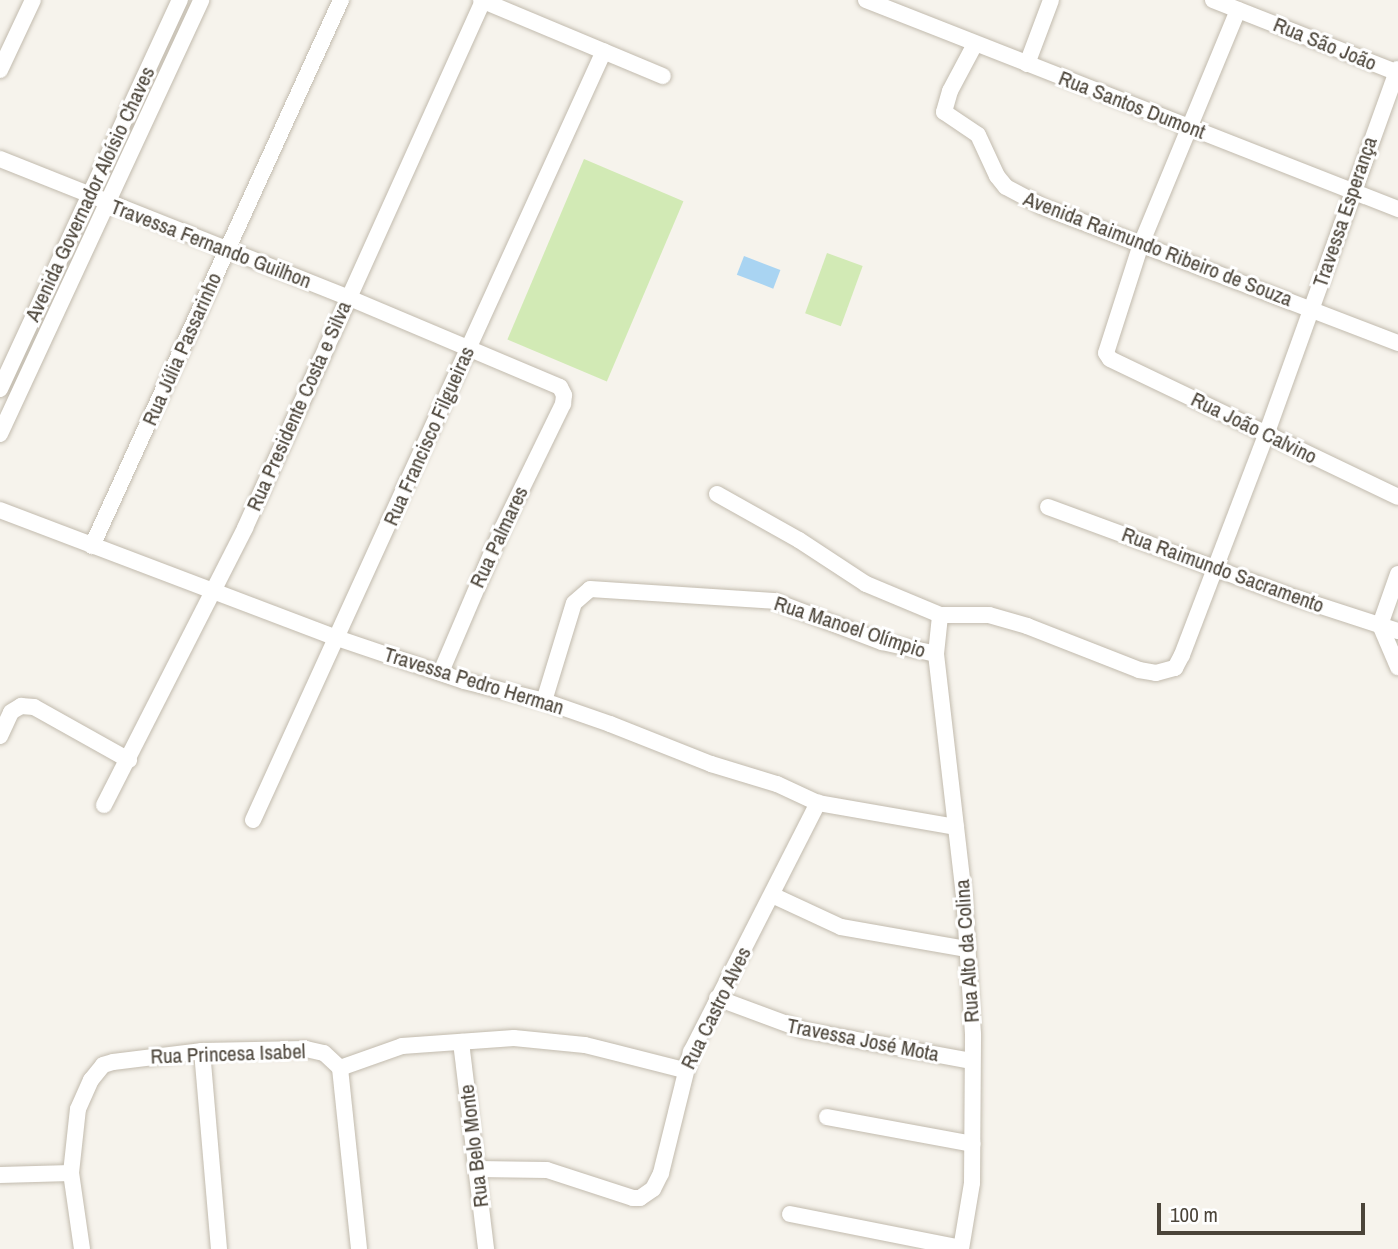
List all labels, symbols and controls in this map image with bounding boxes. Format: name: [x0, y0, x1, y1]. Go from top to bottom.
street label: Rua São João: [1270, 12, 1380, 76]
street label: Avenida Governador Aloísio Chaves: [20, 62, 160, 326]
street label: Rua Santos Dumont: [1055, 65, 1209, 145]
street label: Travessa Esperança: [1307, 134, 1383, 290]
street label: Avenida Raimundo Ribeiro de Souza: [1020, 186, 1296, 312]
street label: Travessa Fernando Guilhon: [107, 194, 315, 294]
street label: Rua Júlia Passarinho: [137, 269, 227, 429]
street label: Rua Presidente Costa e Silva: [241, 297, 357, 515]
street label: Rua Francisco Filgueiras: [378, 343, 480, 529]
street label: Rua João Calvino: [1187, 387, 1321, 469]
street label: Rua Palmares: [465, 482, 533, 592]
street label: Rua Raimundo Sacramento: [1118, 522, 1328, 618]
street label: Rua Manoel Olímpio: [771, 591, 929, 663]
street label: Travessa Pedro Herman: [381, 642, 567, 720]
street label: Rua Alto da Colina: [949, 878, 985, 1024]
street label: Rua Castro Alves: [675, 942, 757, 1074]
street label: Travessa José Mota: [785, 1013, 941, 1067]
street label: Rua Princesa Isabel: [150, 1039, 306, 1069]
street label: Rua Belo Monte: [454, 1083, 494, 1209]
scale bar: [1160, 1190, 1368, 1234]
text: 100 m: [1170, 1200, 1218, 1229]

